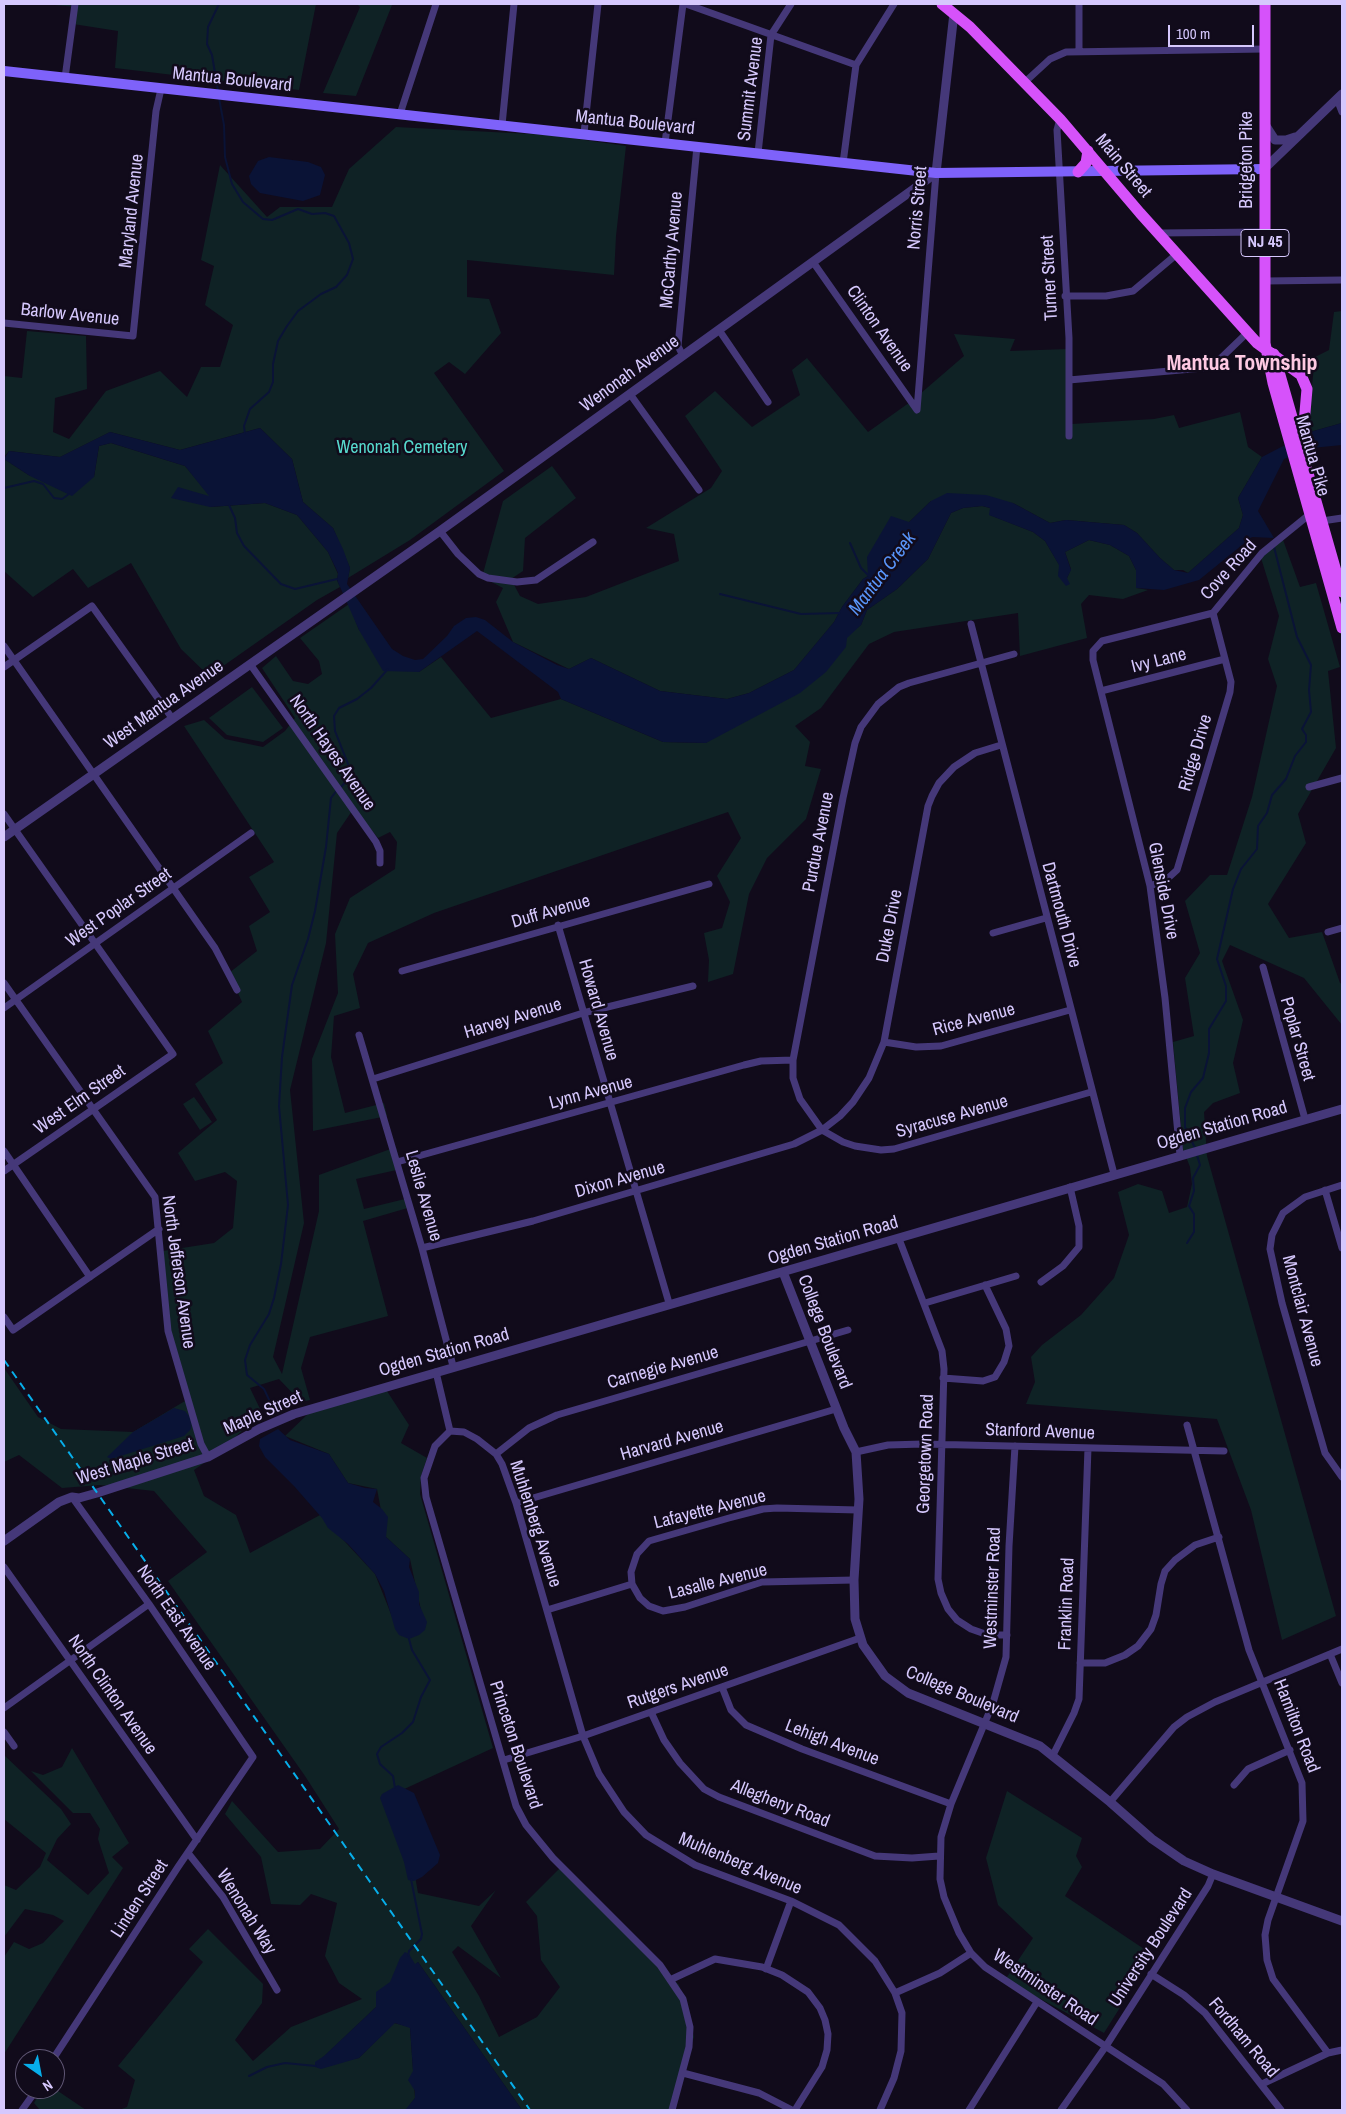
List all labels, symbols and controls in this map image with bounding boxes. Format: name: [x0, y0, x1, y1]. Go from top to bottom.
scale bar: [1171, 15, 1257, 47]
text: 100 m: [1176, 23, 1210, 44]
street label: Summit Avenue: [734, 36, 768, 142]
street label: Mantua Boulevard: [171, 63, 293, 97]
street label: Mantua Boulevard: [574, 106, 696, 140]
street label: Bridgeton Pike: [1236, 111, 1258, 209]
street label: Main Street: [1090, 130, 1156, 202]
street label: Maryland Avenue: [115, 153, 149, 269]
street label: Norris Street: [904, 165, 932, 251]
street label: McCarthy Avenue: [656, 191, 688, 309]
road number: NJ 45: [1241, 230, 1289, 256]
street label: Turner Street: [1037, 235, 1063, 321]
street label: Clinton Avenue: [841, 282, 917, 376]
street label: Barlow Avenue: [20, 299, 120, 331]
street label: Wenonah Avenue: [576, 331, 684, 417]
district label: Mantua Township: [1166, 351, 1318, 377]
street label: Mantua Pike: [1290, 413, 1334, 499]
park label: Wenonah Cemetery: [336, 437, 468, 459]
water label: Mantua Creek: [844, 528, 922, 620]
street label: Cove Road: [1196, 535, 1262, 605]
street label: Ivy Lane: [1129, 644, 1189, 678]
street label: West Mantua Avenue: [100, 656, 228, 754]
street label: North Hayes Avenue: [284, 691, 380, 815]
street label: Ridge Drive: [1175, 712, 1217, 794]
street label: Purdue Avenue: [799, 790, 839, 894]
street label: Glenside Drive: [1143, 841, 1183, 941]
street label: Dartmouth Drive: [1037, 860, 1085, 970]
street label: West Poplar Street: [62, 864, 176, 952]
street label: Duke Drive: [872, 888, 908, 964]
street label: Duff Avenue: [509, 890, 593, 934]
street label: Howard Avenue: [573, 957, 623, 1063]
street label: Harvey Avenue: [462, 994, 564, 1044]
street label: Poplar Street: [1275, 995, 1319, 1083]
street label: Rice Avenue: [931, 999, 1017, 1041]
street label: West Elm Street: [30, 1061, 130, 1139]
street label: Lynn Avenue: [547, 1072, 635, 1114]
street label: Syracuse Avenue: [894, 1091, 1010, 1143]
street label: Ogden Station Road: [1154, 1097, 1290, 1155]
street label: Leslie Avenue: [400, 1148, 446, 1244]
street label: Dixon Avenue: [573, 1157, 667, 1203]
street label: North Jefferson Avenue: [157, 1194, 199, 1350]
street label: Ogden Station Road: [765, 1212, 901, 1270]
street label: Montclair Avenue: [1277, 1253, 1327, 1369]
street label: College Boulevard: [792, 1272, 856, 1392]
street label: Ogden Station Road: [376, 1324, 512, 1382]
street label: Carnegie Avenue: [605, 1342, 721, 1394]
street label: Maple Street: [220, 1386, 306, 1440]
street label: Georgetown Road: [913, 1394, 939, 1514]
street label: Harvard Avenue: [618, 1416, 726, 1466]
street label: Stanford Avenue: [985, 1419, 1095, 1445]
street label: West Maple Street: [74, 1434, 196, 1490]
street label: Muhlenberg Avenue: [504, 1458, 566, 1590]
street label: Lafayette Avenue: [652, 1486, 768, 1534]
street label: Westminster Road: [980, 1527, 1006, 1649]
street label: Franklin Road: [1055, 1557, 1079, 1651]
street label: Lasalle Avenue: [667, 1559, 769, 1605]
street label: North East Avenue: [132, 1561, 220, 1675]
street label: North Clinton Avenue: [63, 1631, 161, 1759]
street label: Rutgers Avenue: [625, 1660, 731, 1714]
street label: College Boulevard: [902, 1661, 1022, 1729]
street label: Hamilton Road: [1268, 1676, 1324, 1776]
street label: Princeton Boulevard: [484, 1678, 546, 1812]
street label: Lehigh Avenue: [782, 1715, 882, 1771]
street label: Allegheny Road: [727, 1775, 833, 1833]
street label: Muhlenberg Avenue: [675, 1828, 805, 1900]
street label: Linden Street: [107, 1856, 173, 1942]
street label: Wenonah Way: [211, 1866, 281, 1958]
street label: University Boulevard: [1105, 1885, 1197, 2011]
street label: Westminster Road: [988, 1945, 1102, 2031]
street label: Fordham Road: [1203, 1994, 1283, 2082]
north arrow: [15, 2049, 65, 2099]
text: N: [39, 2076, 56, 2096]

